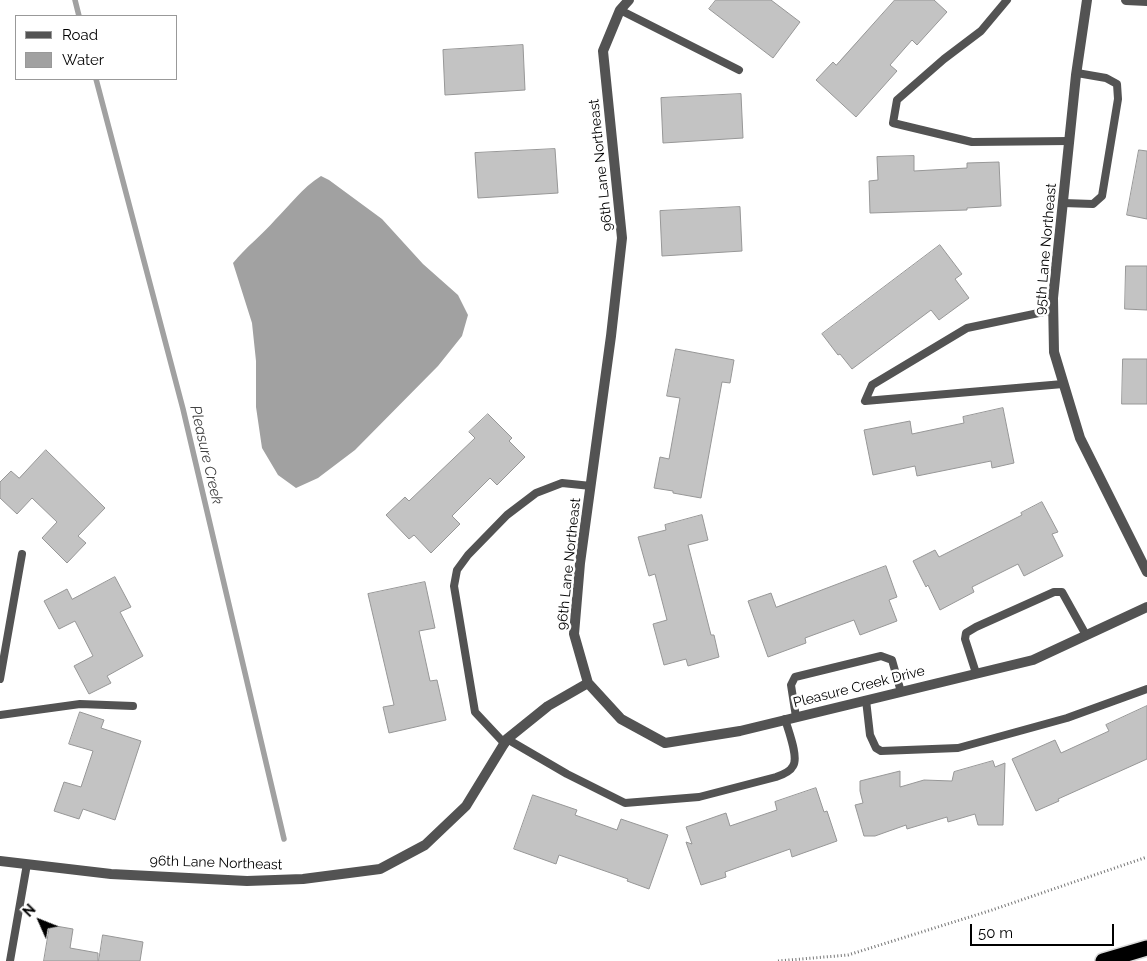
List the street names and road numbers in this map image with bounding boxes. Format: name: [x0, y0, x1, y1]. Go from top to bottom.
street label: 96th Lane Northeast: [586, 98, 616, 232]
street label: 95th Lane Northeast: [1032, 182, 1060, 316]
street label: 96th Lane Northeast: [554, 497, 584, 631]
street label: Pleasure Creek Drive: [791, 663, 927, 711]
street label: 96th Lane Northeast: [149, 852, 283, 874]

